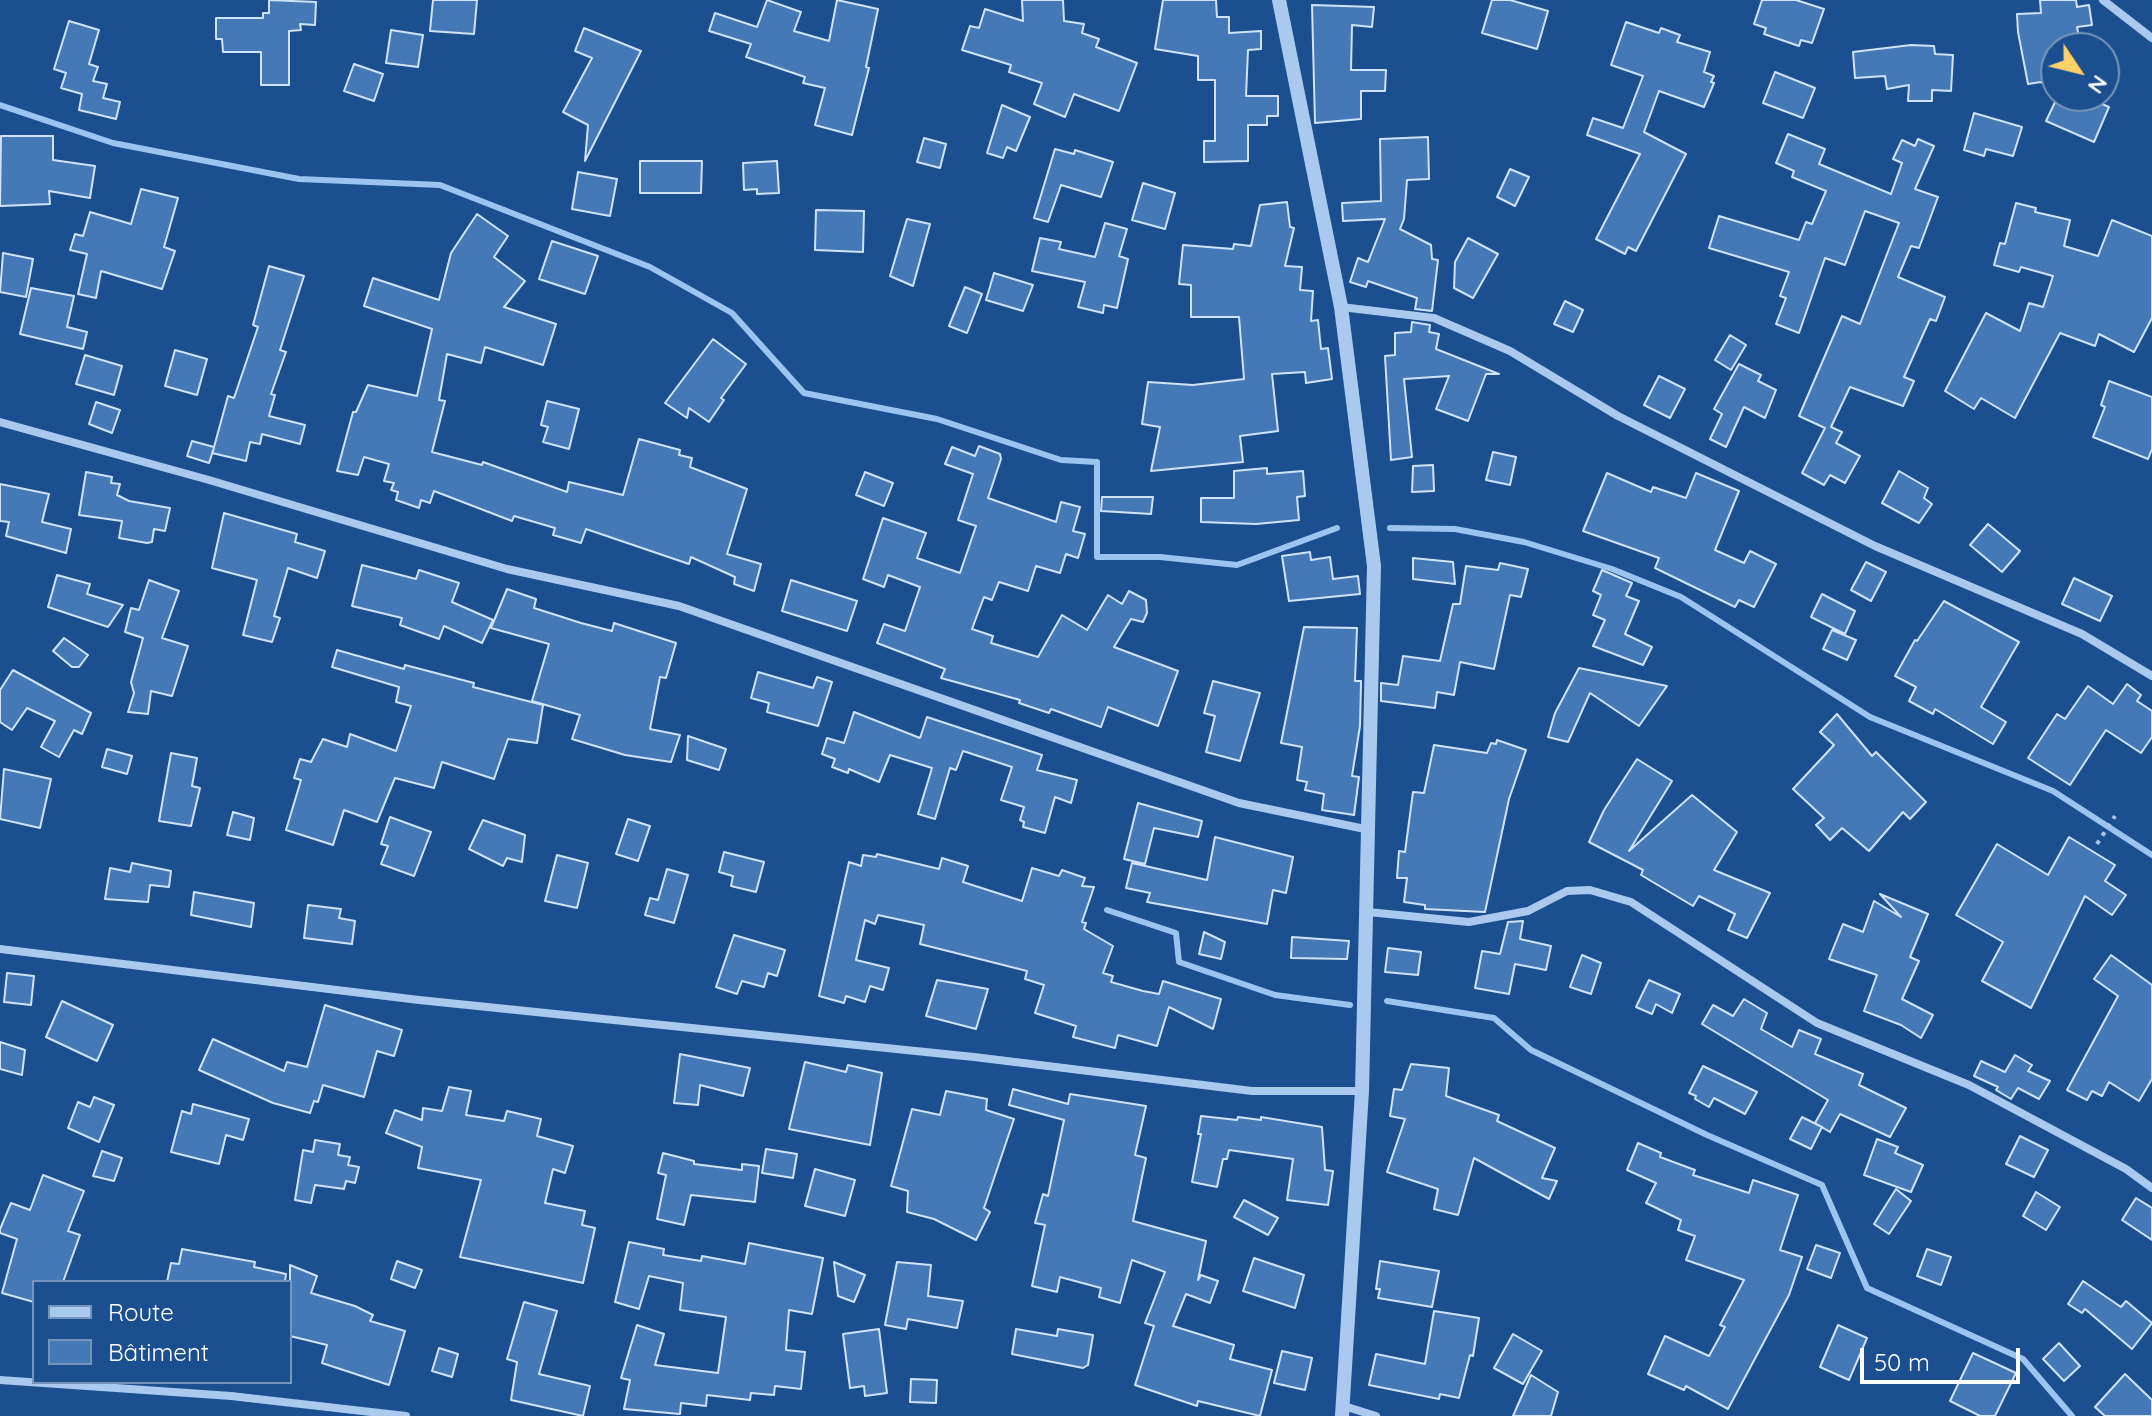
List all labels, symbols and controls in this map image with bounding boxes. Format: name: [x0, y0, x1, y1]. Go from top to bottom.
north arrow: [2040, 32, 2120, 112]
text: N: [2082, 70, 2114, 99]
legend: [32, 1280, 292, 1384]
text: Route: [108, 1297, 174, 1327]
scale bar: [1864, 1332, 2024, 1382]
text: Bâtiment: [108, 1337, 209, 1367]
text: 50 m: [1874, 1347, 1930, 1377]

